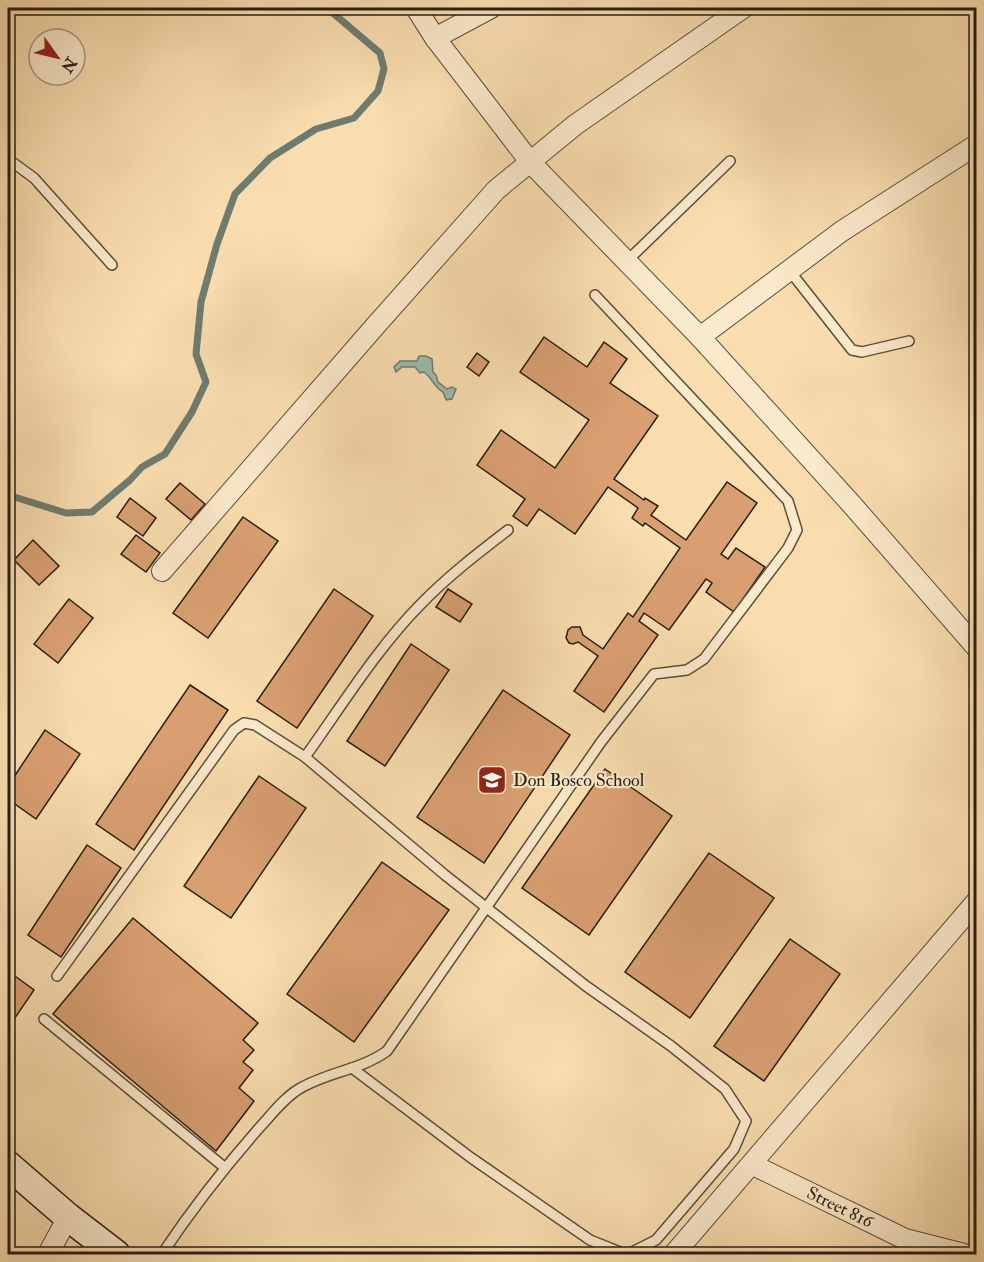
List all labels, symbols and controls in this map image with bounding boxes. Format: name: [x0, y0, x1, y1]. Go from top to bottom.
north arrow: [27, 27, 87, 87]
text: N: [56, 52, 81, 77]
school or university icon: Don Bosco School: [476, 764, 508, 796]
place label: Don Bosco School: [513, 769, 645, 792]
street label: Street 816: [803, 1182, 878, 1234]

